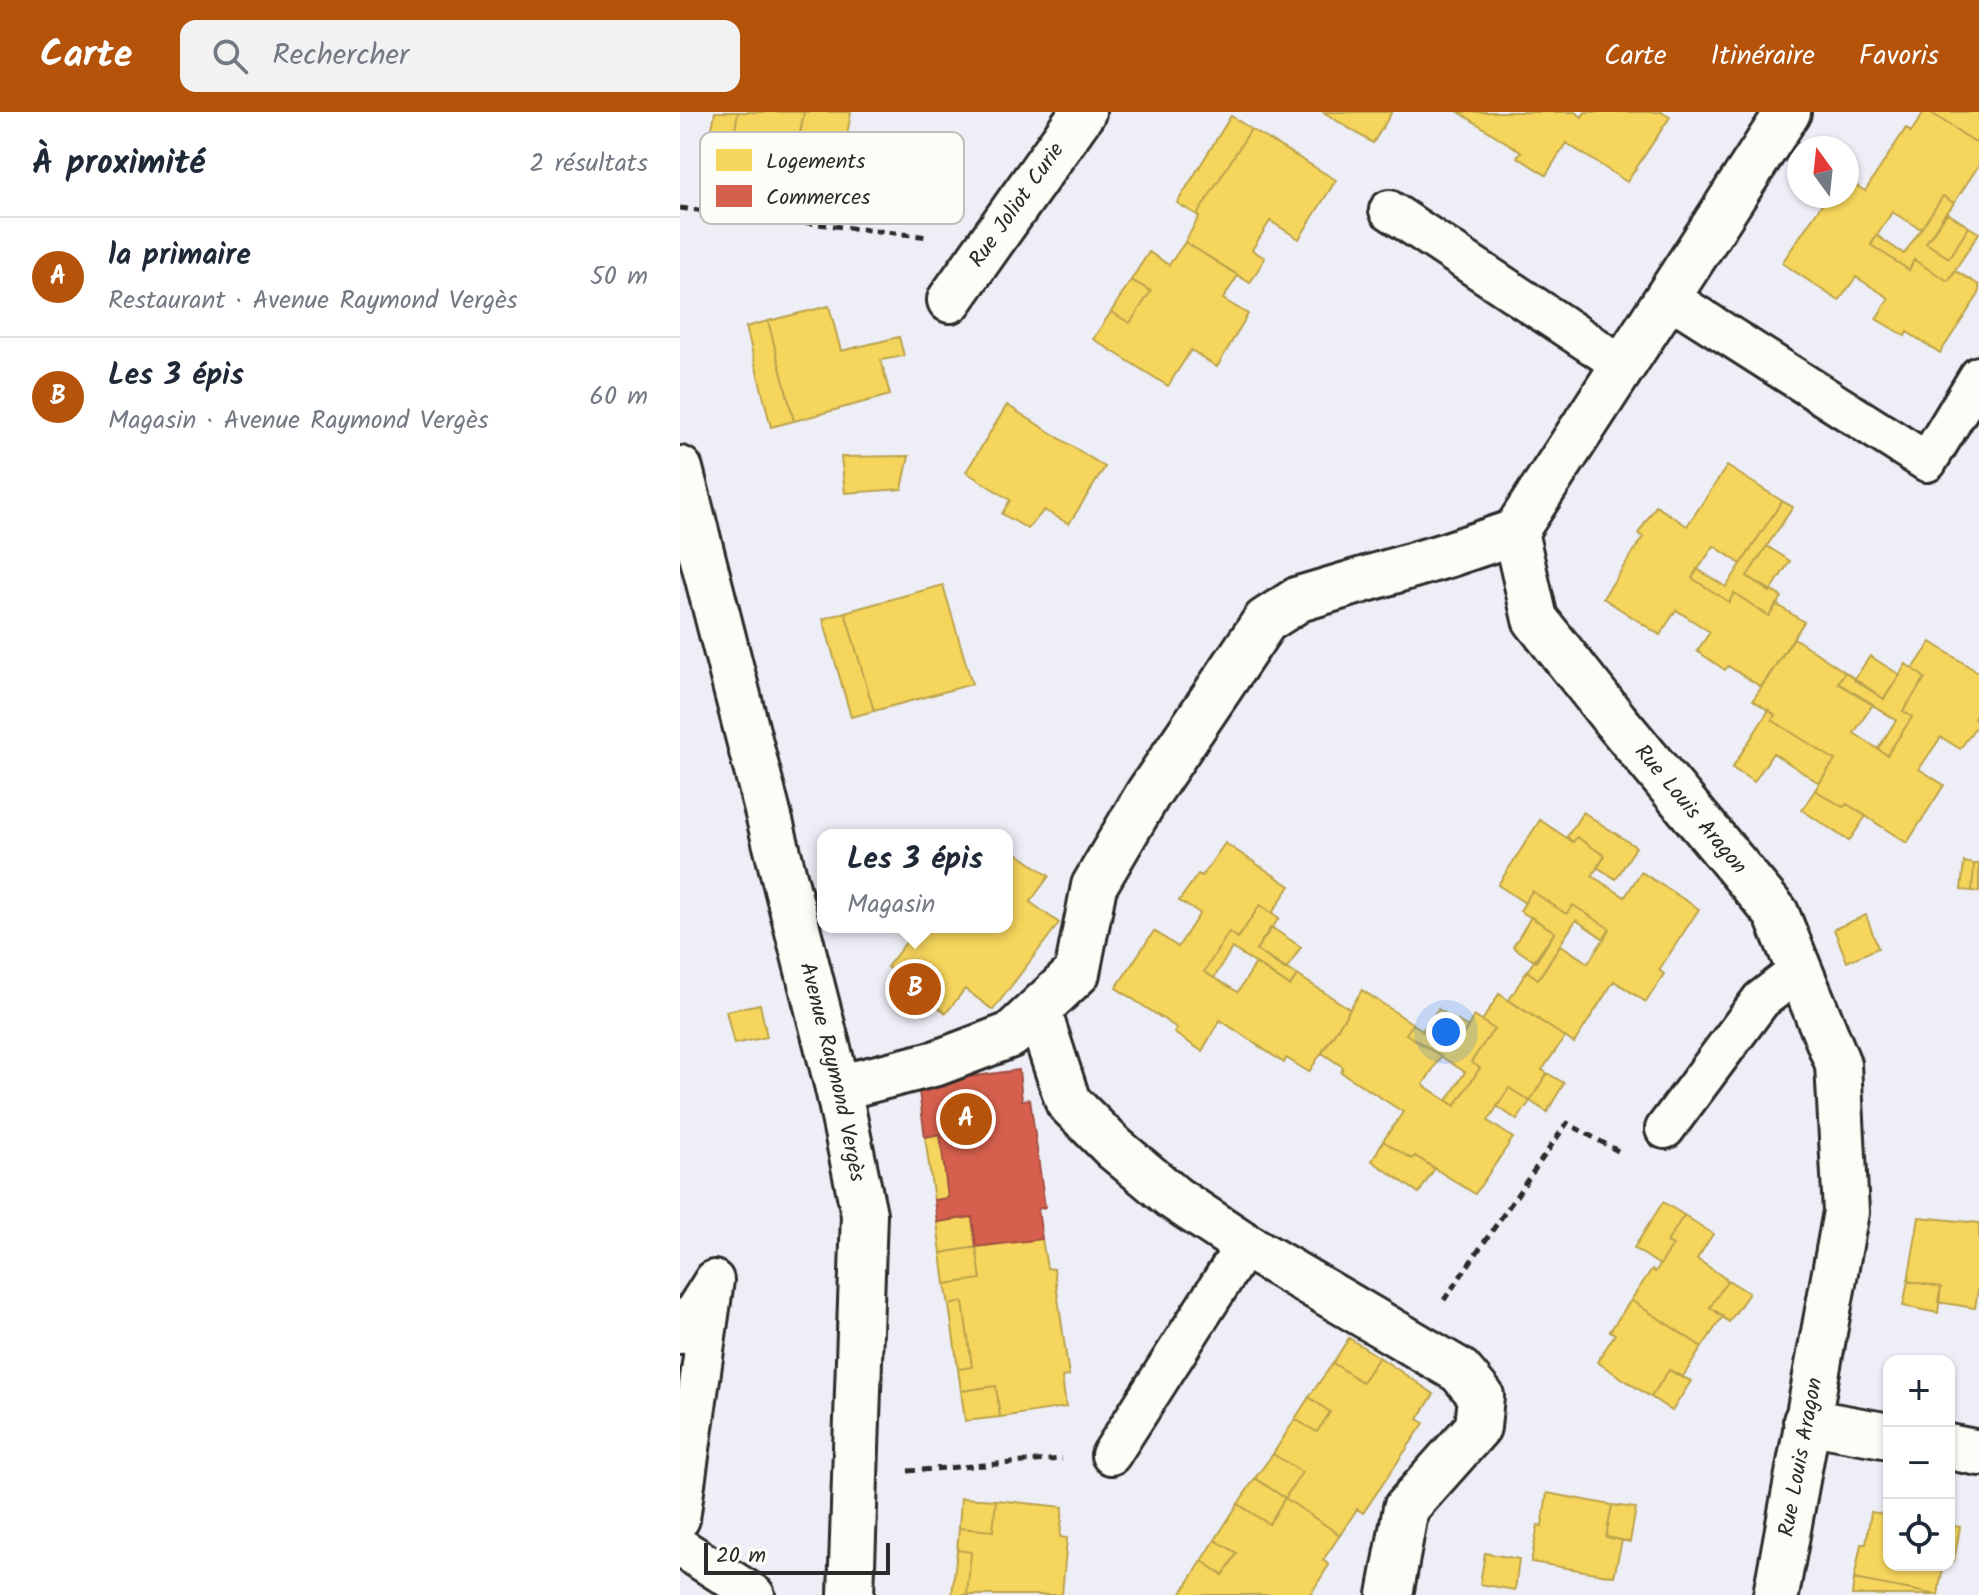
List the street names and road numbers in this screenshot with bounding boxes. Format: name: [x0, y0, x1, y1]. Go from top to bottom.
street label: Rue Joliot Curie: [960, 135, 1074, 275]
street label: Rue Louis Aragon: [1625, 737, 1755, 883]
street label: Avenue Raymond Vergès: [789, 959, 875, 1186]
street label: Rue Louis Aragon: [1769, 1375, 1833, 1540]

